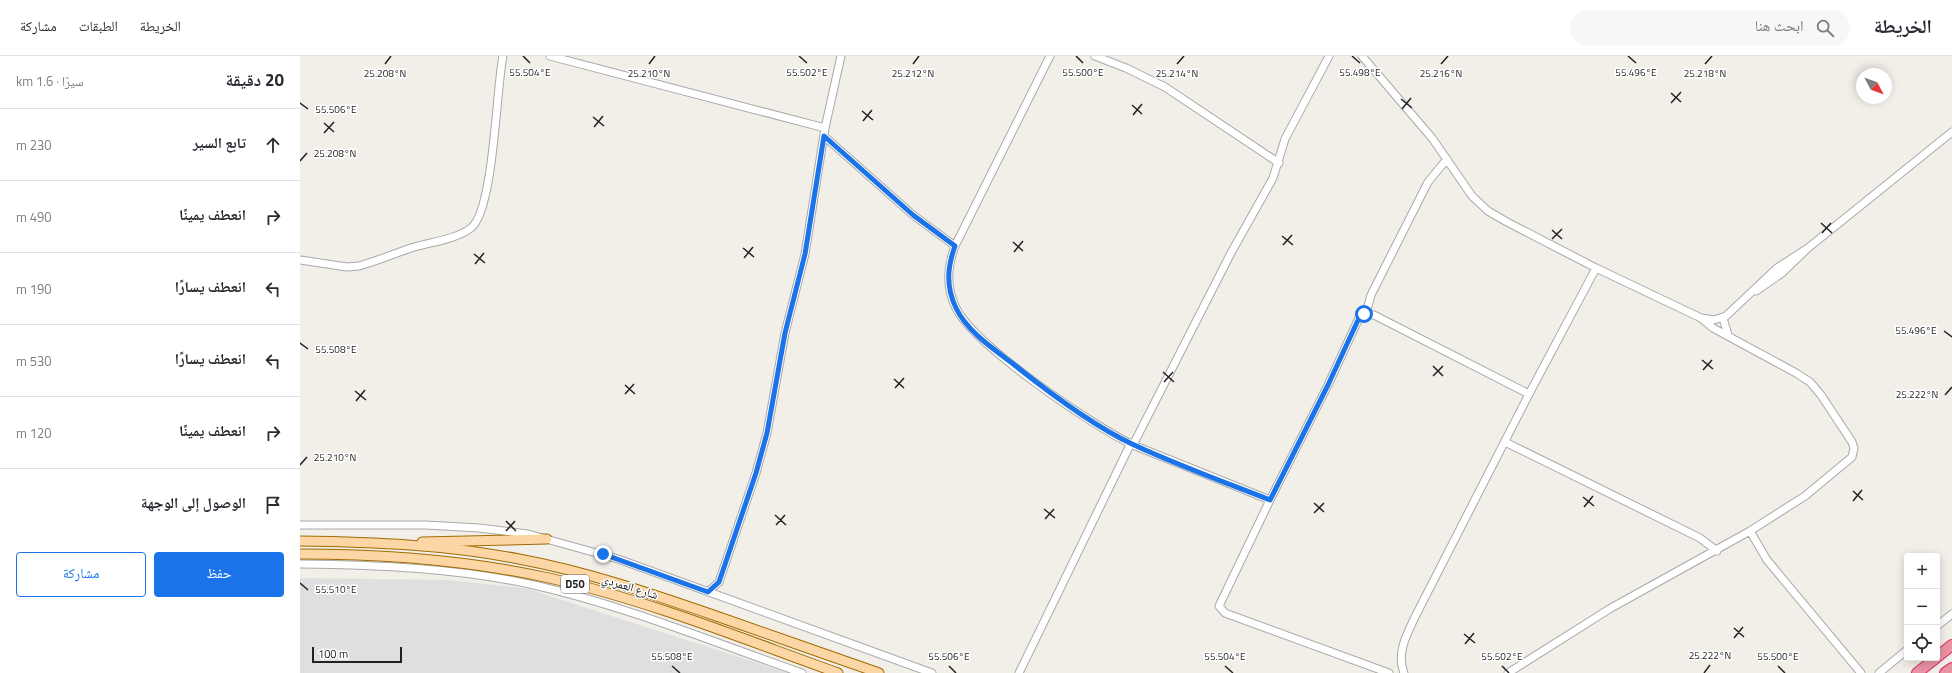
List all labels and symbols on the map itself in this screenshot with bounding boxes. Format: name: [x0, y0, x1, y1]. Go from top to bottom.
text: 55.504°E: [509, 65, 551, 80]
text: 55.502°E: [786, 65, 828, 80]
text: 55.500°E: [1062, 65, 1104, 80]
text: 55.498°E: [1339, 65, 1381, 80]
text: 55.496°E: [1615, 65, 1657, 80]
text: 25.208°N: [364, 66, 406, 81]
text: 25.210°N: [628, 66, 670, 81]
text: 25.212°N: [892, 66, 934, 81]
text: 25.214°N: [1156, 66, 1198, 81]
text: 25.216°N: [1420, 66, 1462, 81]
text: 25.218°N: [1684, 66, 1726, 81]
north arrow: [1856, 68, 1892, 104]
text: 55.506°E: [315, 102, 357, 117]
text: 25.208°N: [314, 146, 356, 161]
route start: [1355, 305, 1373, 323]
text: 55.496°E: [1895, 323, 1937, 338]
text: 55.508°E: [315, 342, 357, 357]
text: 25.222°N: [1896, 387, 1938, 402]
text: 25.210°N: [314, 450, 356, 465]
route end: [594, 545, 612, 563]
street label: شارع العمردي: [599, 569, 661, 605]
road number: D50: [561, 575, 589, 593]
text: 55.510°E: [315, 582, 357, 597]
scale bar: [312, 645, 402, 664]
text: 25.222°N: [1689, 648, 1731, 663]
text: 55.508°E: [651, 649, 693, 664]
text: 55.506°E: [928, 649, 970, 664]
text: 55.504°E: [1204, 649, 1246, 664]
text: 55.502°E: [1481, 649, 1523, 664]
text: 55.500°E: [1757, 649, 1799, 664]

